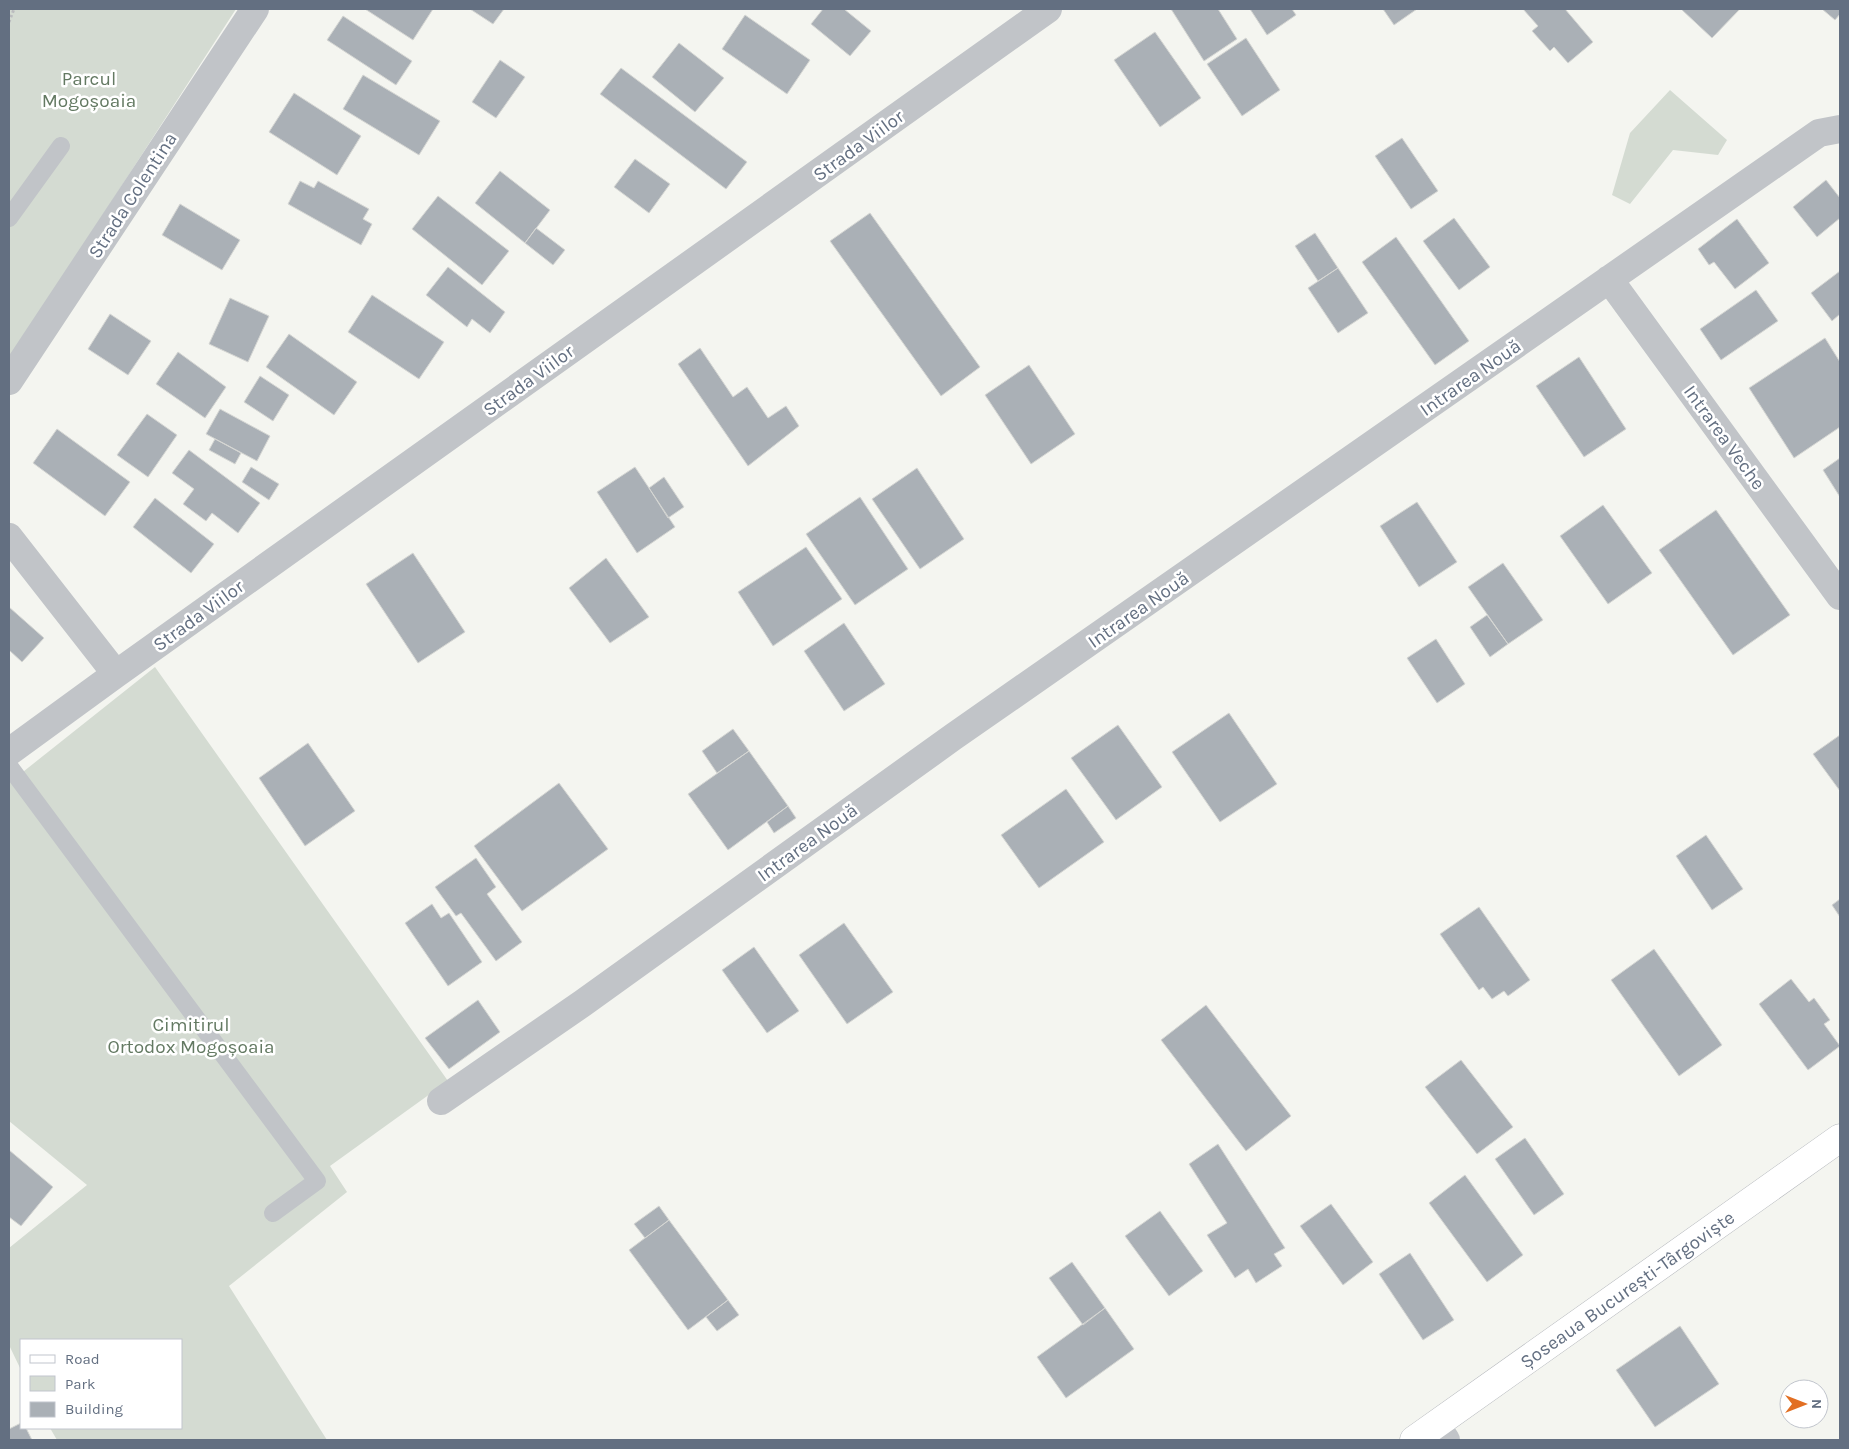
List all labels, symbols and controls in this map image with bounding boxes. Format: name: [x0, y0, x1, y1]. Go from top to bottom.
park label: Parcul Mogoșoaia: [42, 68, 136, 112]
street label: Strada Viilor: [809, 105, 908, 186]
street label: Strada Colentina: [84, 129, 182, 263]
street label: Intrarea Nouă: [1416, 335, 1525, 421]
street label: Strada Viilor: [479, 340, 578, 421]
street label: Intrarea Veche: [1679, 381, 1769, 494]
street label: Intrarea Nouă: [1084, 567, 1193, 653]
street label: Strada Viilor: [149, 575, 248, 656]
street label: Intrarea Nouă: [753, 799, 862, 886]
park label: Cimitirul Ortodox Mogoșoaia: [107, 1014, 275, 1058]
street label: Șoseaua București-Târgoviște: [1516, 1206, 1739, 1373]
legend: [20, 1339, 182, 1429]
text: Road: [65, 1350, 100, 1368]
text: Park: [65, 1375, 95, 1393]
north arrow: [1779, 1379, 1829, 1429]
text: N: [1808, 1399, 1825, 1409]
text: Building: [65, 1400, 123, 1418]

